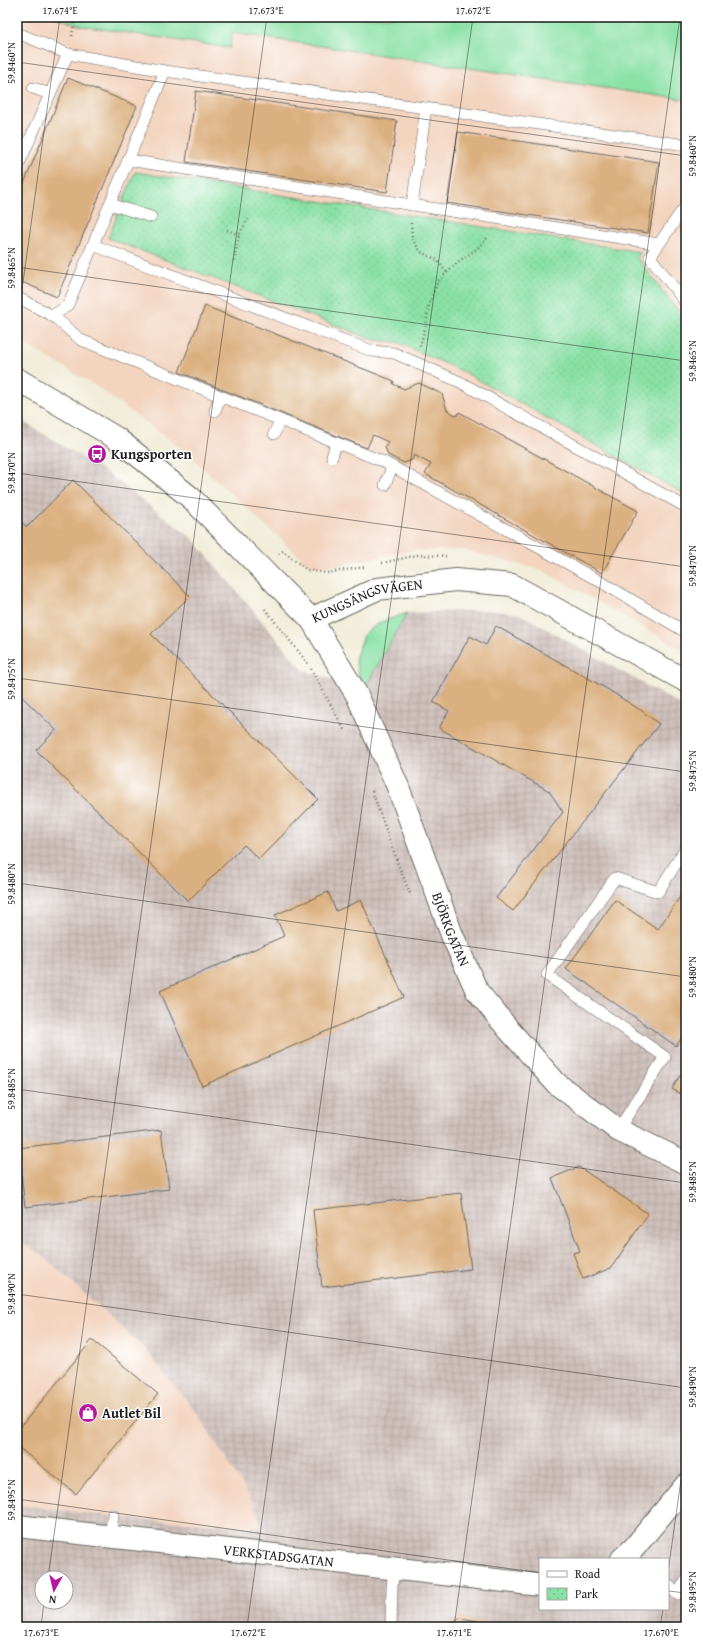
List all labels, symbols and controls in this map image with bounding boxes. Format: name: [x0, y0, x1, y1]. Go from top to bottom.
text: 17.674°E: [42, 3, 78, 18]
text: 17.673°E: [248, 3, 284, 18]
text: 17.672°E: [455, 3, 491, 18]
text: 59.8460°N: [4, 42, 19, 84]
text: 59.8460°N: [685, 135, 700, 177]
text: 59.8465°N: [4, 247, 19, 289]
text: 59.8465°N: [685, 340, 700, 382]
bus stop icon: Kungsporten: [86, 443, 108, 465]
place label: Kungsporten: [111, 444, 193, 464]
text: 59.8470°N: [4, 452, 19, 494]
text: 59.8470°N: [685, 545, 700, 587]
street label: KUNGSÄNGSVÄGEN: [308, 574, 424, 627]
text: 59.8475°N: [4, 658, 19, 700]
text: 59.8475°N: [685, 750, 700, 792]
text: 59.8480°N: [4, 863, 19, 905]
street label: BJÖRKGATAN: [427, 889, 475, 969]
text: 59.8480°N: [685, 956, 700, 998]
text: 59.8485°N: [4, 1068, 19, 1110]
text: 59.8485°N: [685, 1161, 700, 1203]
text: 59.8490°N: [4, 1273, 19, 1315]
text: 59.8490°N: [685, 1366, 700, 1408]
shop icon: Autlet Bil: [77, 1402, 99, 1424]
place label: Autlet Bil: [102, 1403, 162, 1423]
text: 59.8495°N: [4, 1479, 19, 1521]
street label: VERKSTADSGATAN: [222, 1539, 335, 1572]
legend: [539, 1558, 669, 1610]
text: Road: [575, 1565, 601, 1582]
north arrow: [34, 1570, 74, 1610]
text: 59.8495°N: [685, 1571, 700, 1613]
text: Park: [575, 1585, 599, 1602]
text: N: [47, 1591, 57, 1608]
text: 17.673°E: [23, 1625, 59, 1640]
text: 17.672°E: [230, 1625, 266, 1640]
text: 17.671°E: [436, 1625, 472, 1640]
text: 17.670°E: [643, 1625, 679, 1640]

